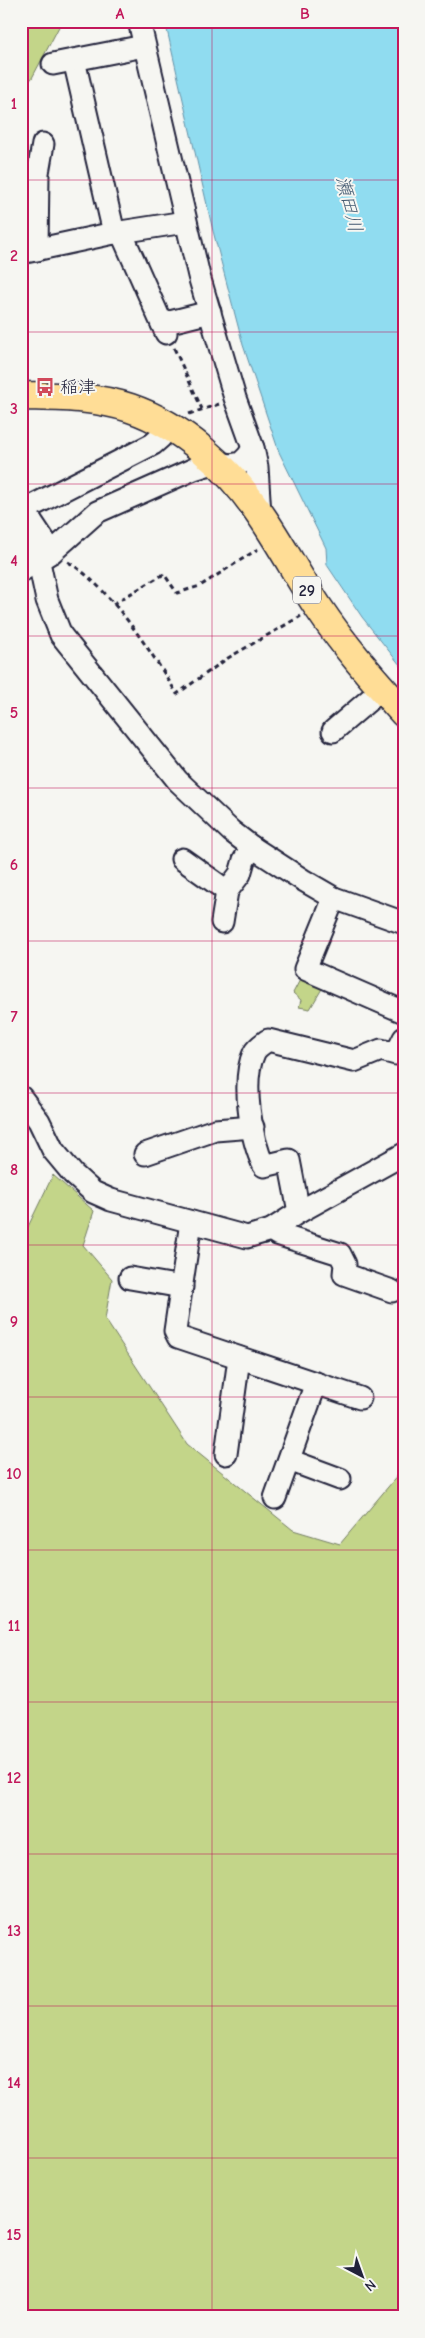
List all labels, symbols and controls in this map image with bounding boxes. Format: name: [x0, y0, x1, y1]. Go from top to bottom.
text: A: [116, 5, 125, 23]
text: B: [300, 5, 310, 23]
text: 1: [11, 95, 17, 113]
water label: 瀬田川: [331, 174, 367, 235]
text: 2: [10, 247, 18, 265]
bus stop icon: 稲津: [34, 376, 56, 398]
place label: 稲津: [60, 377, 96, 398]
text: 3: [10, 400, 18, 418]
text: 4: [10, 552, 18, 570]
road number: 29: [293, 576, 321, 604]
text: 5: [10, 704, 18, 722]
text: 6: [10, 856, 18, 874]
text: 7: [10, 1008, 18, 1026]
text: 8: [10, 1161, 18, 1179]
text: 9: [10, 1313, 18, 1331]
text: 10: [6, 1465, 22, 1483]
text: 11: [8, 1617, 20, 1635]
text: 12: [7, 1769, 21, 1787]
text: 13: [7, 1922, 21, 1940]
text: 14: [7, 2074, 21, 2092]
text: 15: [7, 2226, 21, 2244]
north arrow: [338, 2250, 388, 2300]
text: N: [361, 2276, 379, 2295]

